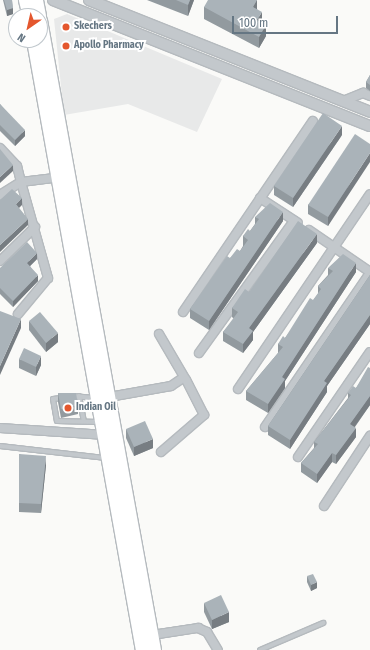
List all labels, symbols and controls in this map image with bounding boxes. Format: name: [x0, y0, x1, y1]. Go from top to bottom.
north arrow: [8, 8, 48, 48]
scale bar: [234, 8, 340, 34]
text: 100 m: [239, 16, 268, 30]
place label: Skechers: [74, 21, 112, 33]
marker: Skechers: [61, 22, 71, 32]
text: N: [15, 30, 28, 45]
place label: Apollo Pharmacy: [74, 40, 144, 52]
marker: Apollo Pharmacy: [61, 41, 71, 51]
place label: Indian Oil: [76, 402, 116, 414]
marker: Indian Oil: [63, 403, 73, 413]

